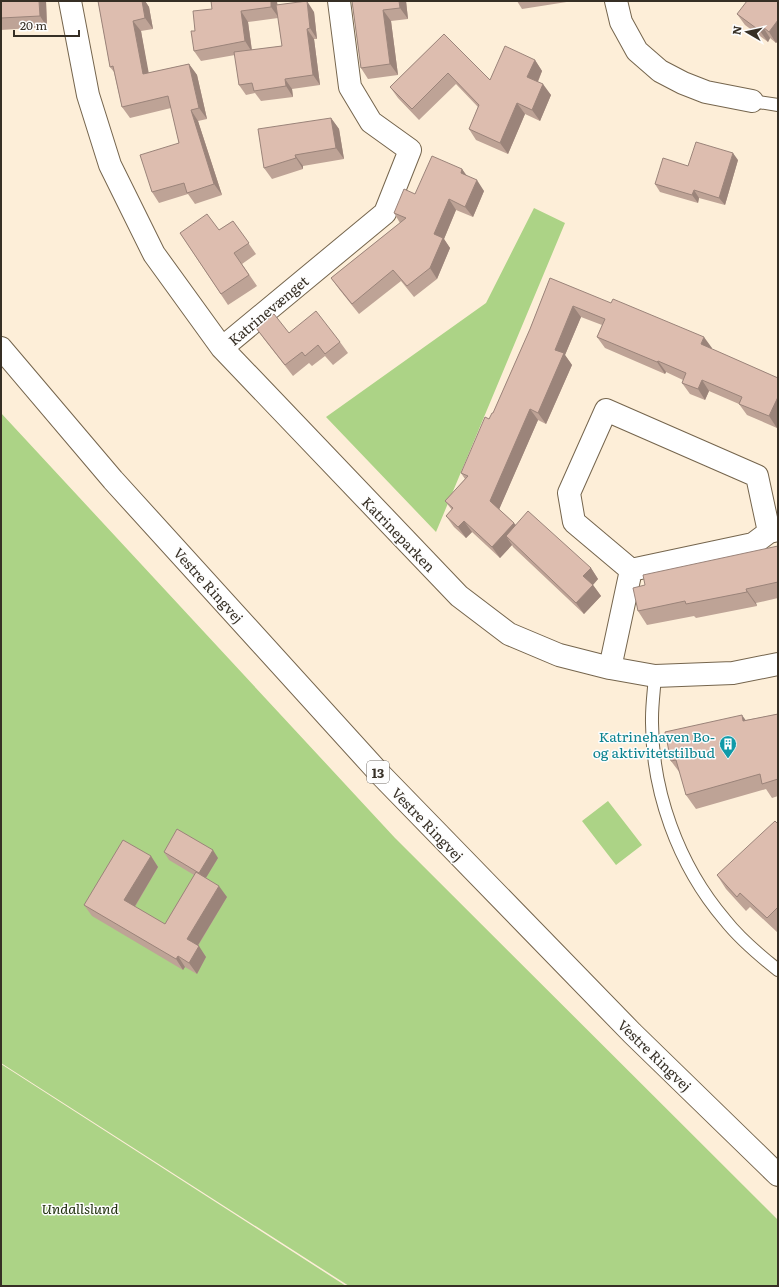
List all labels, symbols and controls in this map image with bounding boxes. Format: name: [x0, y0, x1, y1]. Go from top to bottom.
scale bar: [14, 12, 79, 38]
north arrow: [727, 12, 767, 52]
text: 20 m: [20, 16, 47, 34]
text: N: [728, 24, 745, 36]
street label: Katrinevænget: [224, 270, 313, 350]
street label: Katrineparken: [358, 492, 440, 576]
street label: Vestre Ringvej: [170, 543, 248, 627]
place label: Katrinehaven Bo- og aktivitetstilbud: [593, 726, 715, 762]
building icon: Katrinehaven Bo- og aktivitetstilbud: [718, 734, 738, 759]
road number: 13: [367, 761, 389, 783]
street label: Vestre Ringvej: [388, 783, 468, 865]
street label: Vestre Ringvej: [614, 1015, 696, 1095]
park label: Undallslund: [42, 1198, 118, 1218]

